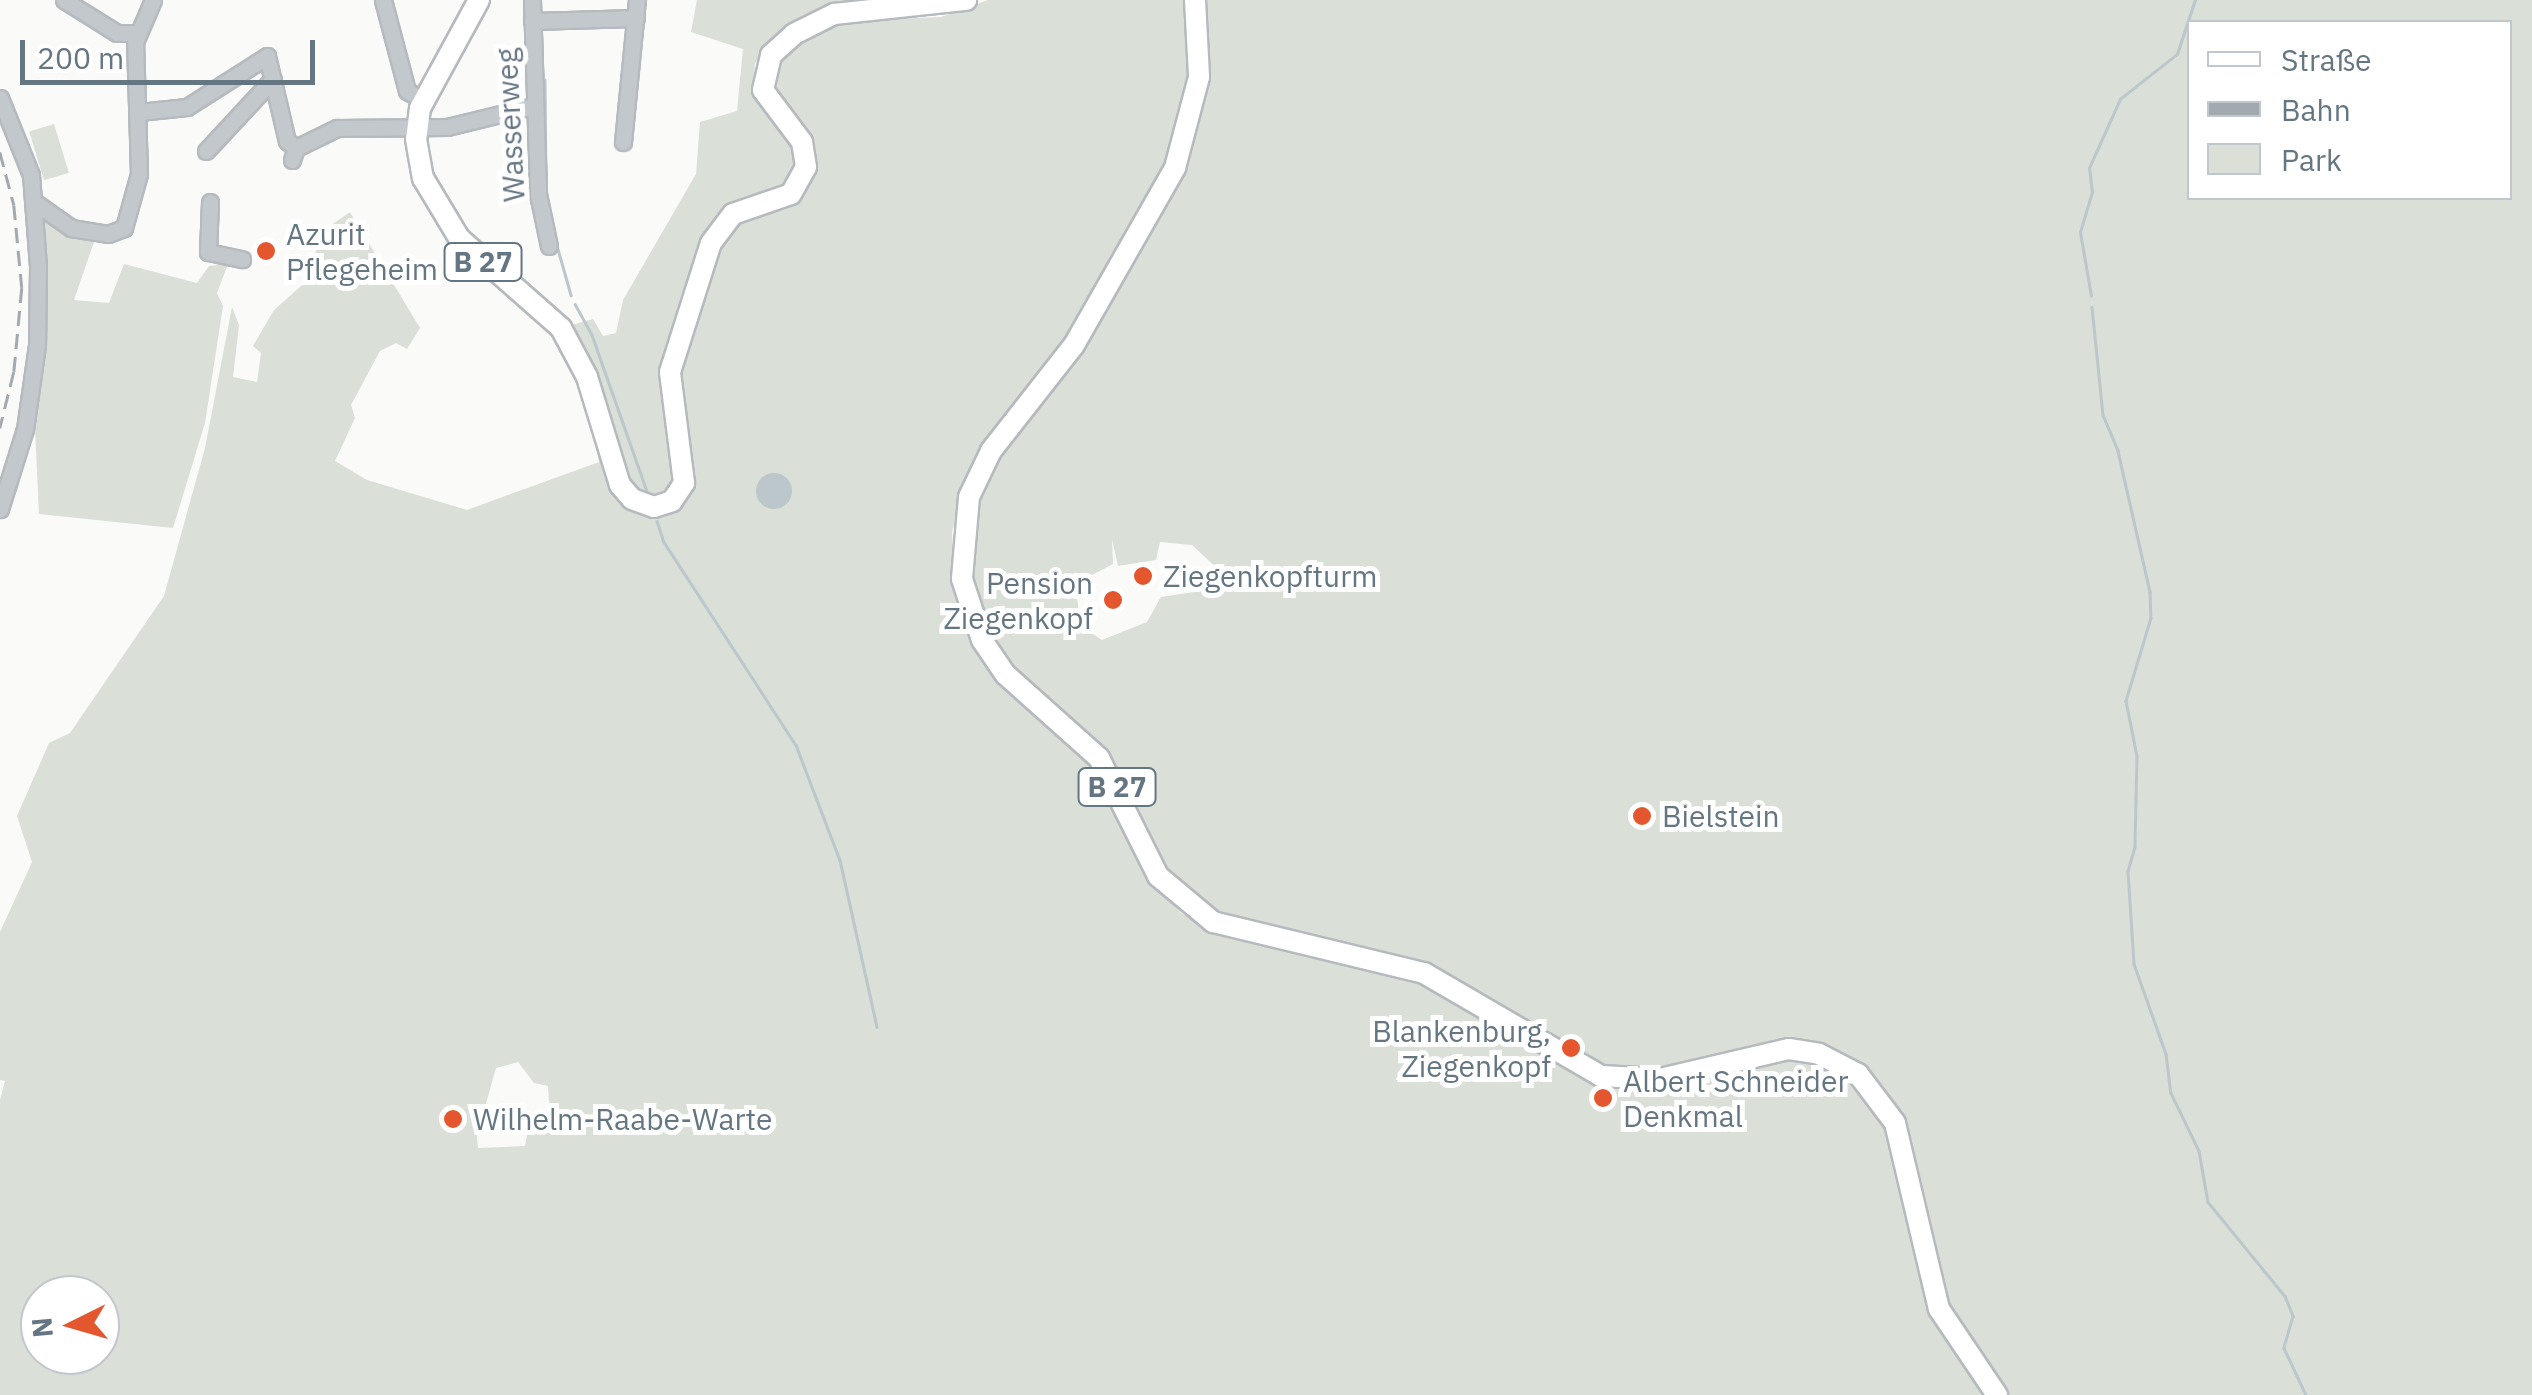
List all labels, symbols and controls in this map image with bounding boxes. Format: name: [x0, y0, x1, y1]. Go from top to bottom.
scale bar: [25, 20, 320, 82]
legend: [2187, 20, 2512, 200]
text: 200 m: [37, 38, 124, 77]
text: Straße: [2281, 40, 2372, 79]
street label: Wasserweg: [488, 47, 532, 203]
text: Bahn: [2281, 90, 2351, 129]
text: Park: [2281, 140, 2342, 179]
place label: Azurit Pflegeheim: [286, 216, 438, 286]
road number: B 27: [443, 239, 523, 285]
marker: Azurit Pflegeheim: [255, 240, 277, 262]
place label: Ziegenkopfturm: [1163, 558, 1377, 594]
place label: Pension Ziegenkopf: [943, 565, 1093, 636]
marker: Ziegenkopfturm: [1132, 565, 1154, 587]
marker: Pension Ziegenkopf: [1102, 589, 1124, 611]
road number: B 27: [1077, 764, 1157, 810]
place label: Bielstein: [1662, 798, 1780, 834]
marker: Bielstein: [1631, 805, 1653, 827]
place label: Blankenburg, Ziegenkopf: [1372, 1013, 1551, 1084]
marker: Blankenburg, Ziegenkopf: [1560, 1037, 1582, 1059]
place label: Albert Schneider Denkmal: [1623, 1063, 1848, 1134]
marker: Albert Schneider Denkmal: [1592, 1087, 1614, 1109]
place label: Wilhelm-Raabe-Warte: [473, 1101, 772, 1137]
marker: Wilhelm-Raabe-Warte: [442, 1108, 464, 1130]
north arrow: [20, 1275, 120, 1375]
text: N: [22, 1316, 61, 1339]

